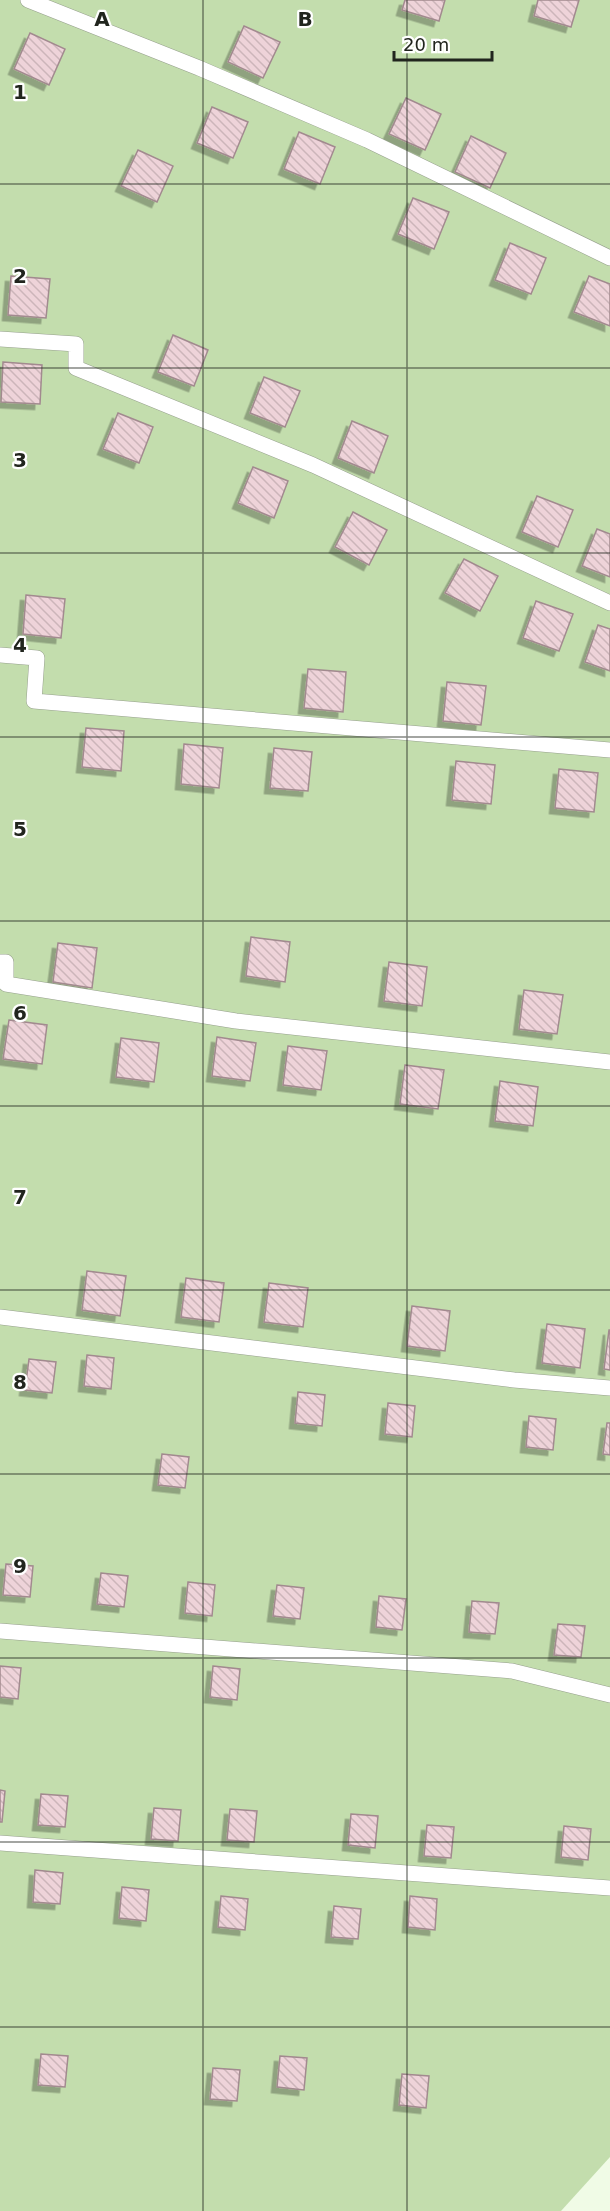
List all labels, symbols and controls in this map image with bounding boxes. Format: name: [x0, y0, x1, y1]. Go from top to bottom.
text: A: [94, 7, 110, 31]
text: B: [297, 7, 313, 31]
scale bar: [394, 24, 492, 62]
text: 20 m: [403, 34, 449, 55]
text: 1: [13, 80, 27, 104]
text: 2: [13, 264, 27, 288]
text: 3: [13, 448, 27, 472]
text: 4: [13, 633, 27, 657]
text: 5: [13, 817, 27, 841]
text: 6: [13, 1001, 27, 1025]
text: 7: [13, 1185, 27, 1209]
text: 8: [13, 1370, 27, 1394]
text: 9: [13, 1554, 27, 1578]

